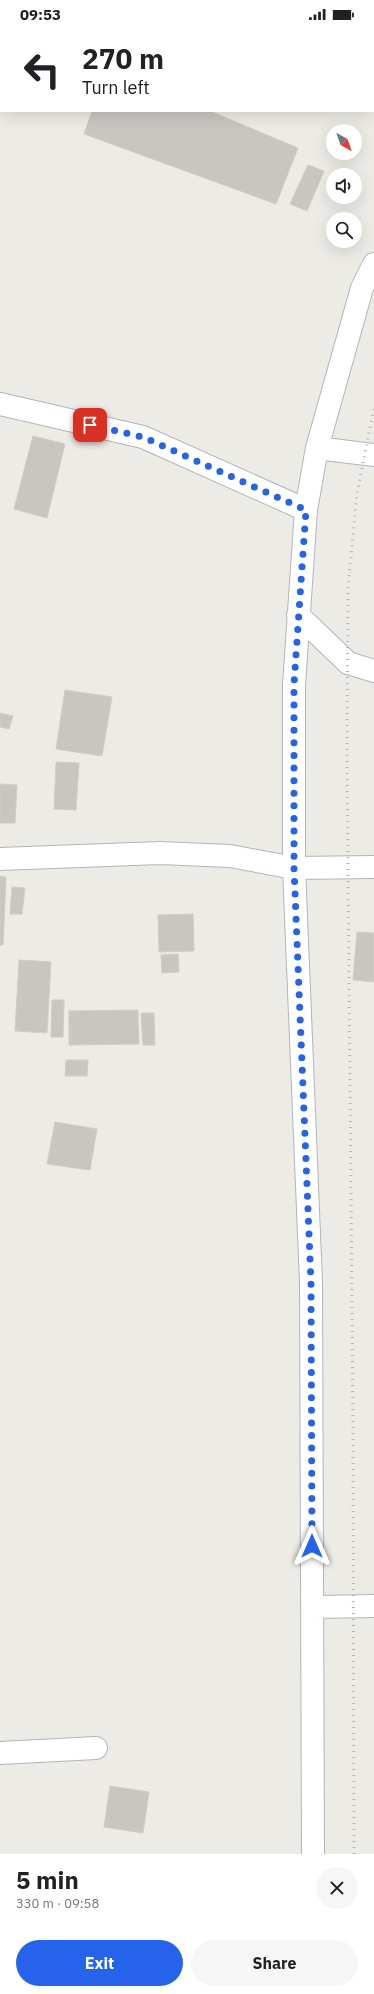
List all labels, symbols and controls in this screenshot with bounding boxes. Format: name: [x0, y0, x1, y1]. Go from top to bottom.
text: 09:53: [20, 5, 61, 24]
text: 270 m: [82, 40, 164, 77]
icon: left: [16, 44, 68, 96]
text: Turn left: [82, 76, 150, 99]
north arrow: [326, 124, 362, 160]
map controls: [326, 124, 362, 248]
button: sound: [326, 168, 362, 204]
button: search: [326, 212, 362, 248]
pin: [73, 408, 107, 442]
icon: arrive: [79, 414, 101, 436]
position arrow: [291, 1525, 333, 1567]
text: 5 min: [16, 1864, 79, 1896]
button: close: [316, 1867, 358, 1909]
text: 330 m · 09:58: [16, 1895, 99, 1912]
button: Exit: [16, 1940, 183, 1986]
button: Share: [191, 1940, 358, 1986]

